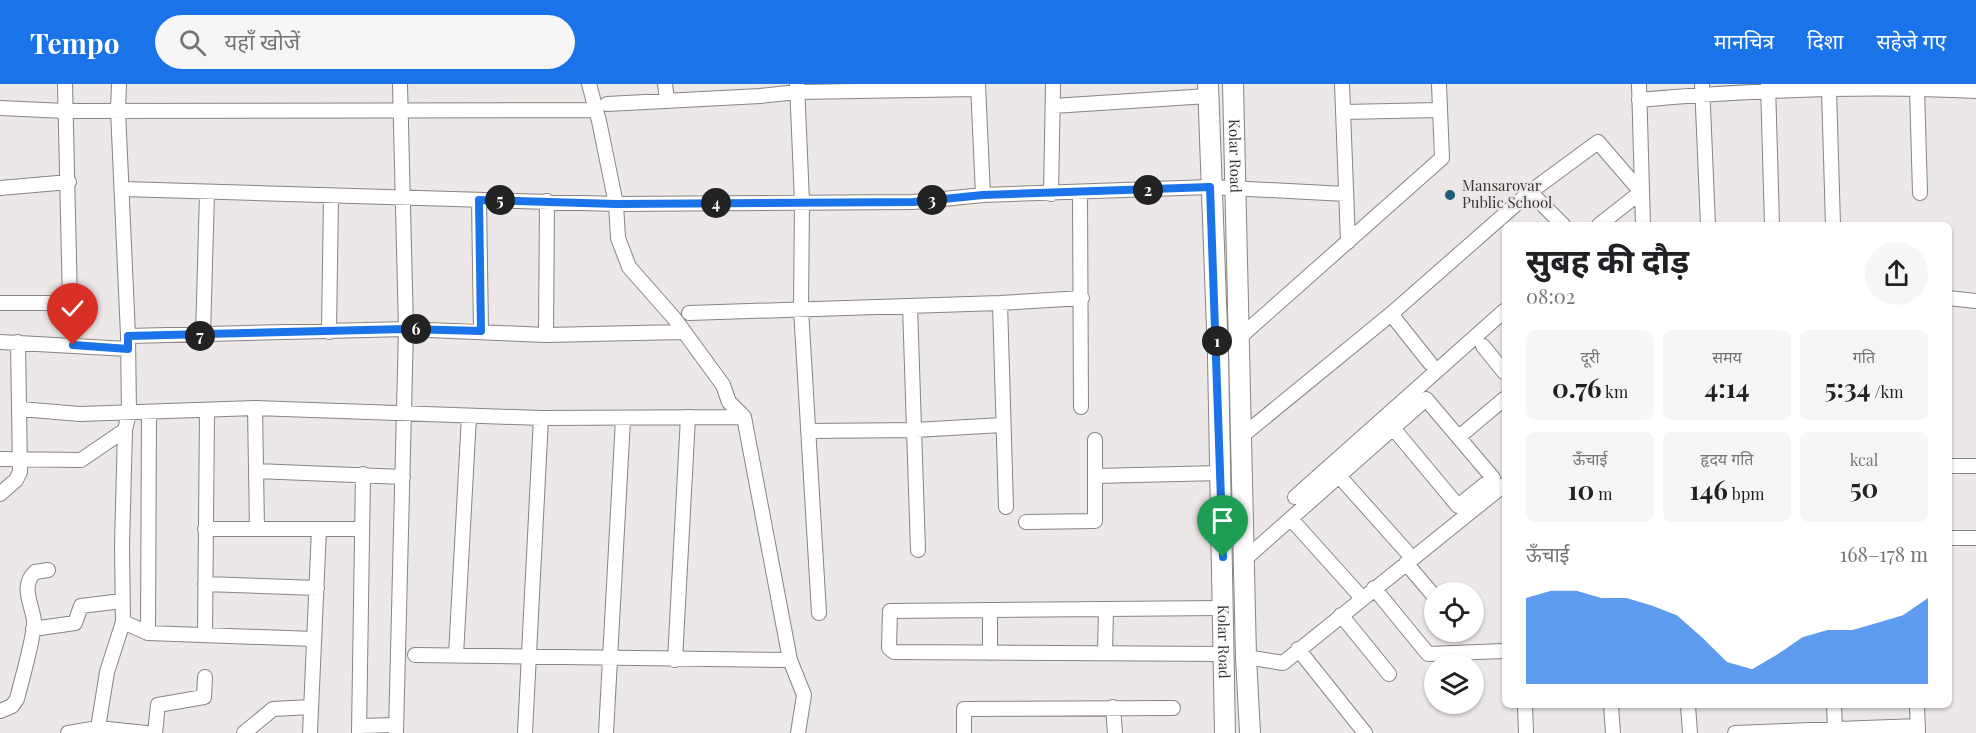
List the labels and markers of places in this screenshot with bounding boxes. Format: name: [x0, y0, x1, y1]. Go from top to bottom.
pin: 2: [1133, 175, 1163, 205]
place label: Mansarovar Public School: [1462, 175, 1552, 212]
pin: 5: [485, 185, 515, 215]
pin: 3: [917, 185, 947, 215]
pin: 4: [701, 188, 731, 218]
marker: Mansarovar Public School: [1443, 188, 1457, 202]
pin: [47, 283, 98, 345]
pin: 6: [401, 314, 431, 344]
pin: 7: [185, 321, 215, 351]
pin: 1: [1202, 326, 1232, 356]
pin: [1197, 495, 1248, 557]

